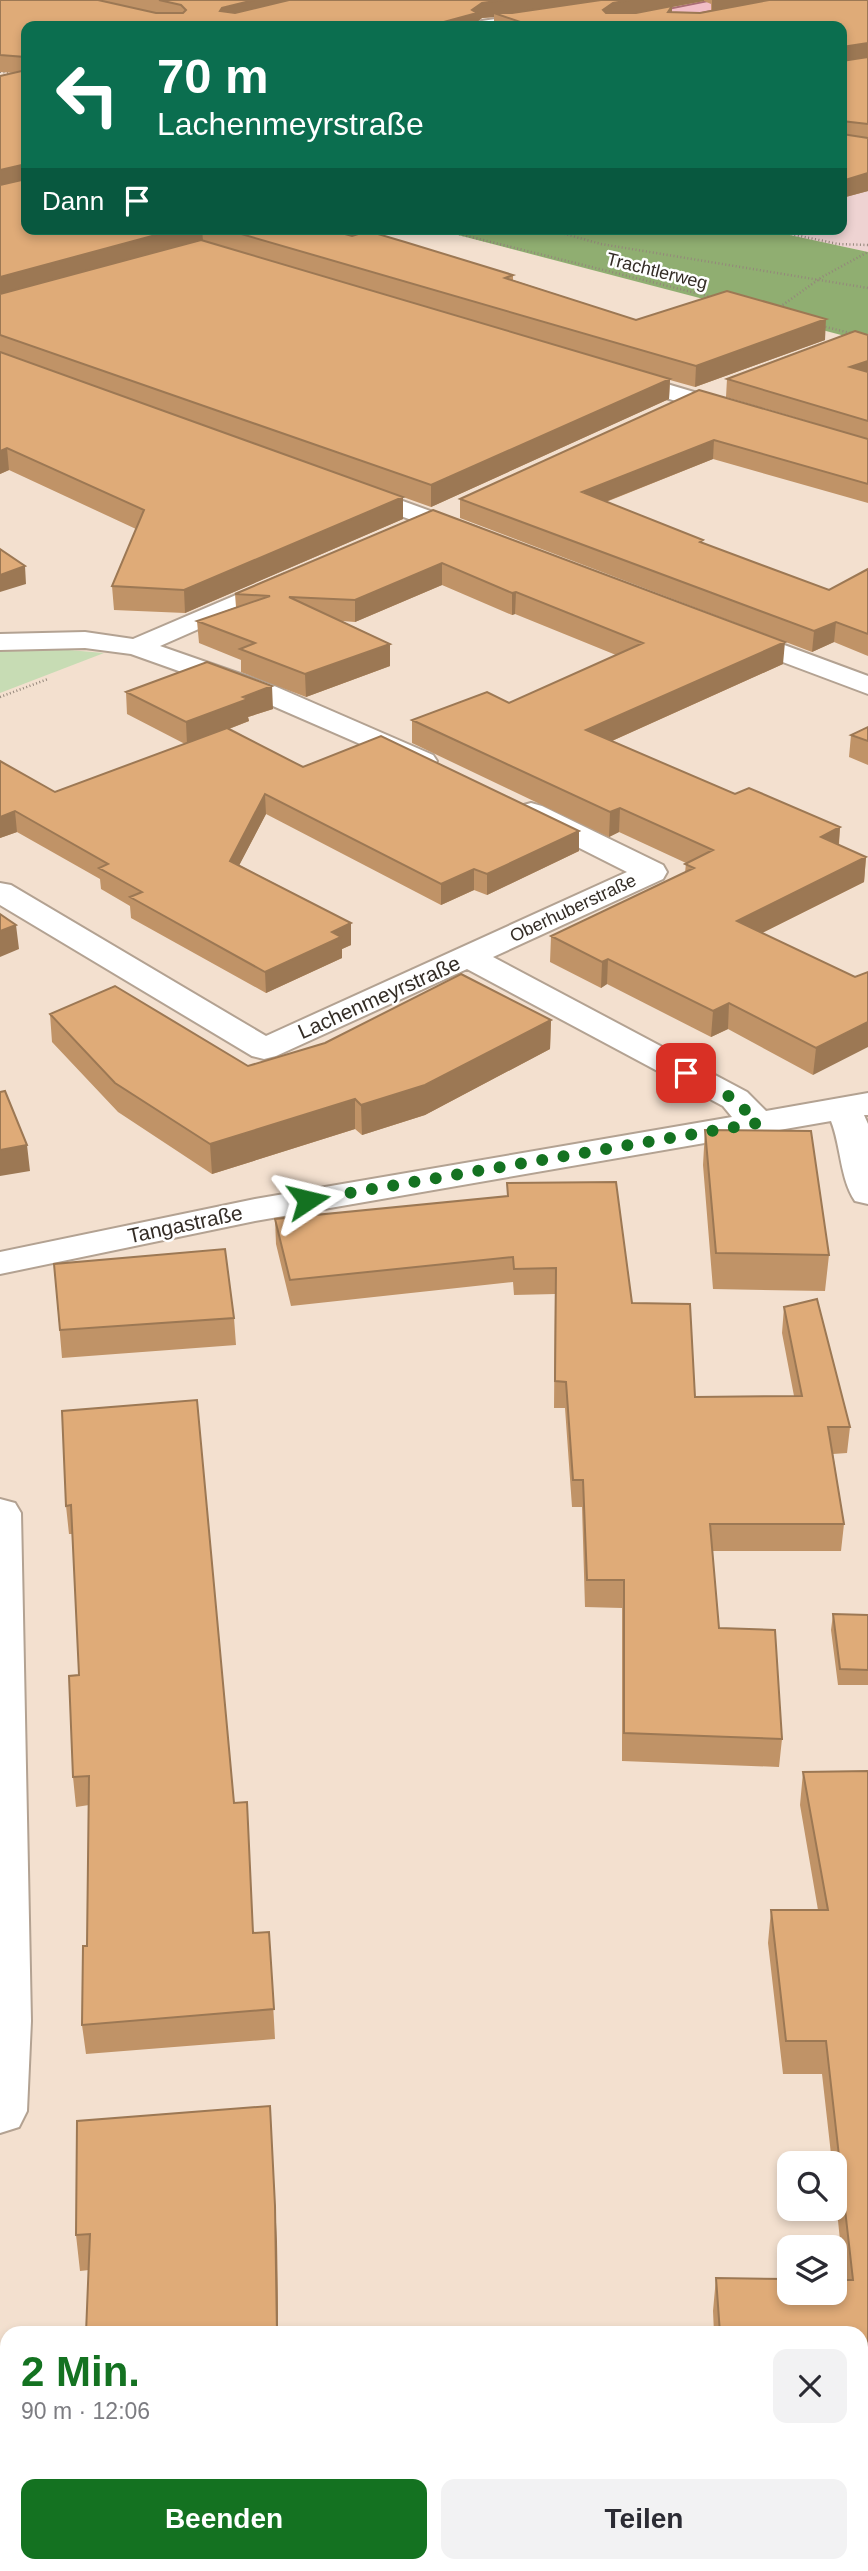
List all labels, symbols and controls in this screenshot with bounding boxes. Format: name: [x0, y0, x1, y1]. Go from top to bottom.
icon: left: [42, 49, 133, 140]
text: 70 m: [157, 49, 269, 103]
text: Lachenmeyrstraße: [157, 106, 424, 142]
icon: arrive: [118, 182, 156, 220]
text: Dann: [42, 186, 104, 216]
street label: Trachtlerweg: [604, 249, 710, 293]
street label: Oberhuberstraße: [507, 870, 639, 946]
street label: Lachenmeyrstraße: [294, 951, 464, 1043]
pin: [656, 1043, 716, 1103]
icon: arrive: [667, 1054, 705, 1092]
position arrow: [271, 1163, 345, 1237]
street label: Tangastraße: [126, 1201, 244, 1247]
map controls: [777, 2151, 847, 2305]
button: search: [777, 2151, 847, 2221]
button: layers: [777, 2235, 847, 2305]
text: 2 Min.: [21, 2348, 140, 2395]
button: close: [773, 2349, 847, 2423]
text: 90 m · 12:06: [21, 2398, 150, 2424]
button: Beenden: [21, 2479, 427, 2559]
button: Teilen: [441, 2479, 847, 2559]

